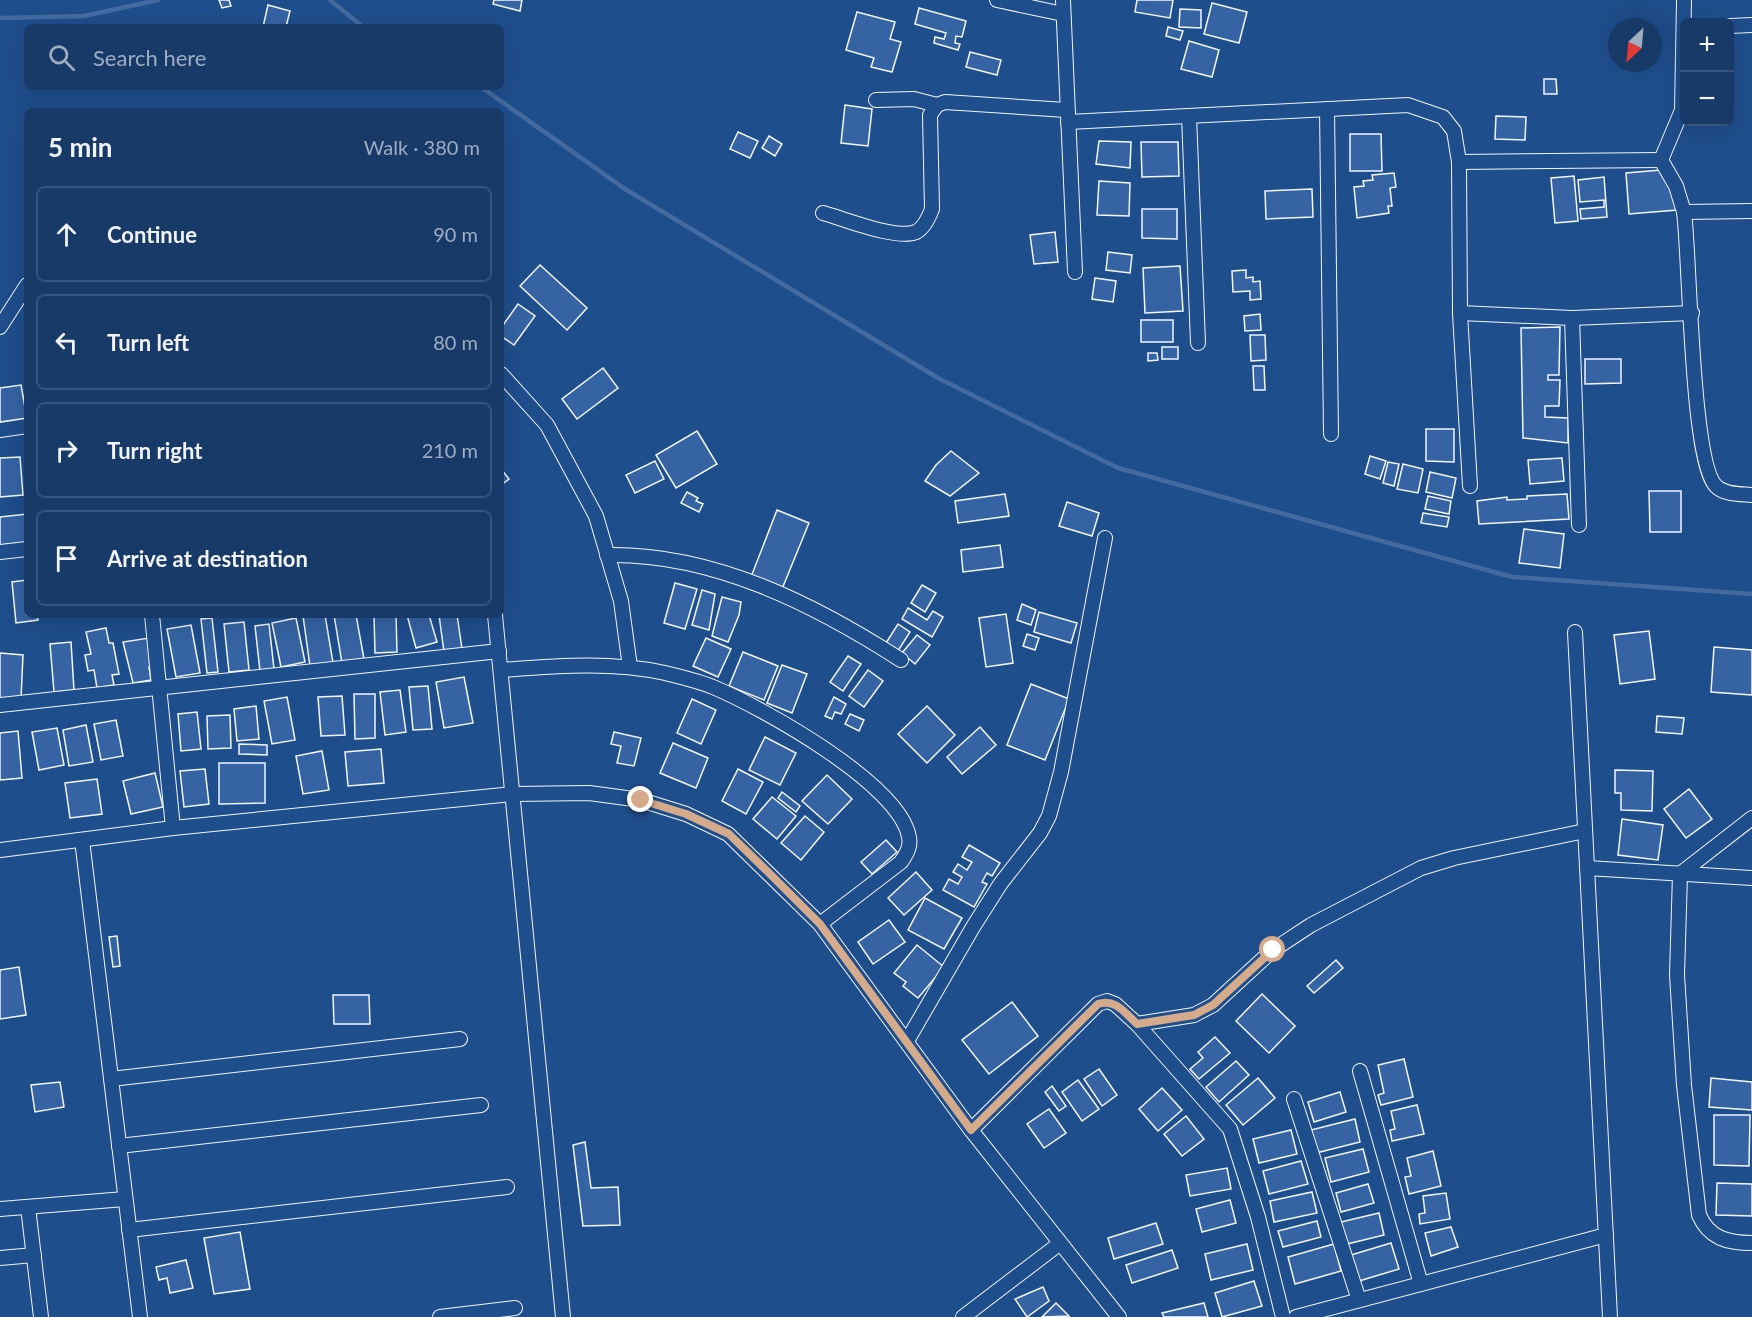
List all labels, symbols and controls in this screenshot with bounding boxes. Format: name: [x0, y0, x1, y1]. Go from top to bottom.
north arrow: [1608, 18, 1662, 72]
map controls: [1680, 18, 1734, 126]
button: +: [1680, 18, 1734, 72]
search box: [24, 24, 504, 90]
icon: search: [45, 41, 78, 74]
text: Search here: [93, 44, 206, 71]
button: −: [1680, 72, 1734, 126]
text: 5 min: [48, 131, 112, 163]
text: Walk · 380 m: [364, 135, 480, 159]
icon: ahead: [50, 218, 83, 251]
text: Continue: [107, 221, 197, 248]
text: 90 m: [433, 222, 478, 246]
icon: left: [50, 326, 83, 359]
text: Turn left: [107, 329, 189, 356]
text: 80 m: [433, 330, 478, 354]
icon: right: [50, 434, 83, 467]
text: Turn right: [107, 437, 202, 464]
text: 210 m: [422, 438, 478, 462]
icon: arrive: [50, 542, 83, 575]
text: Arrive at destination: [107, 545, 308, 572]
route end: [627, 786, 653, 812]
route start: [1259, 936, 1285, 962]

